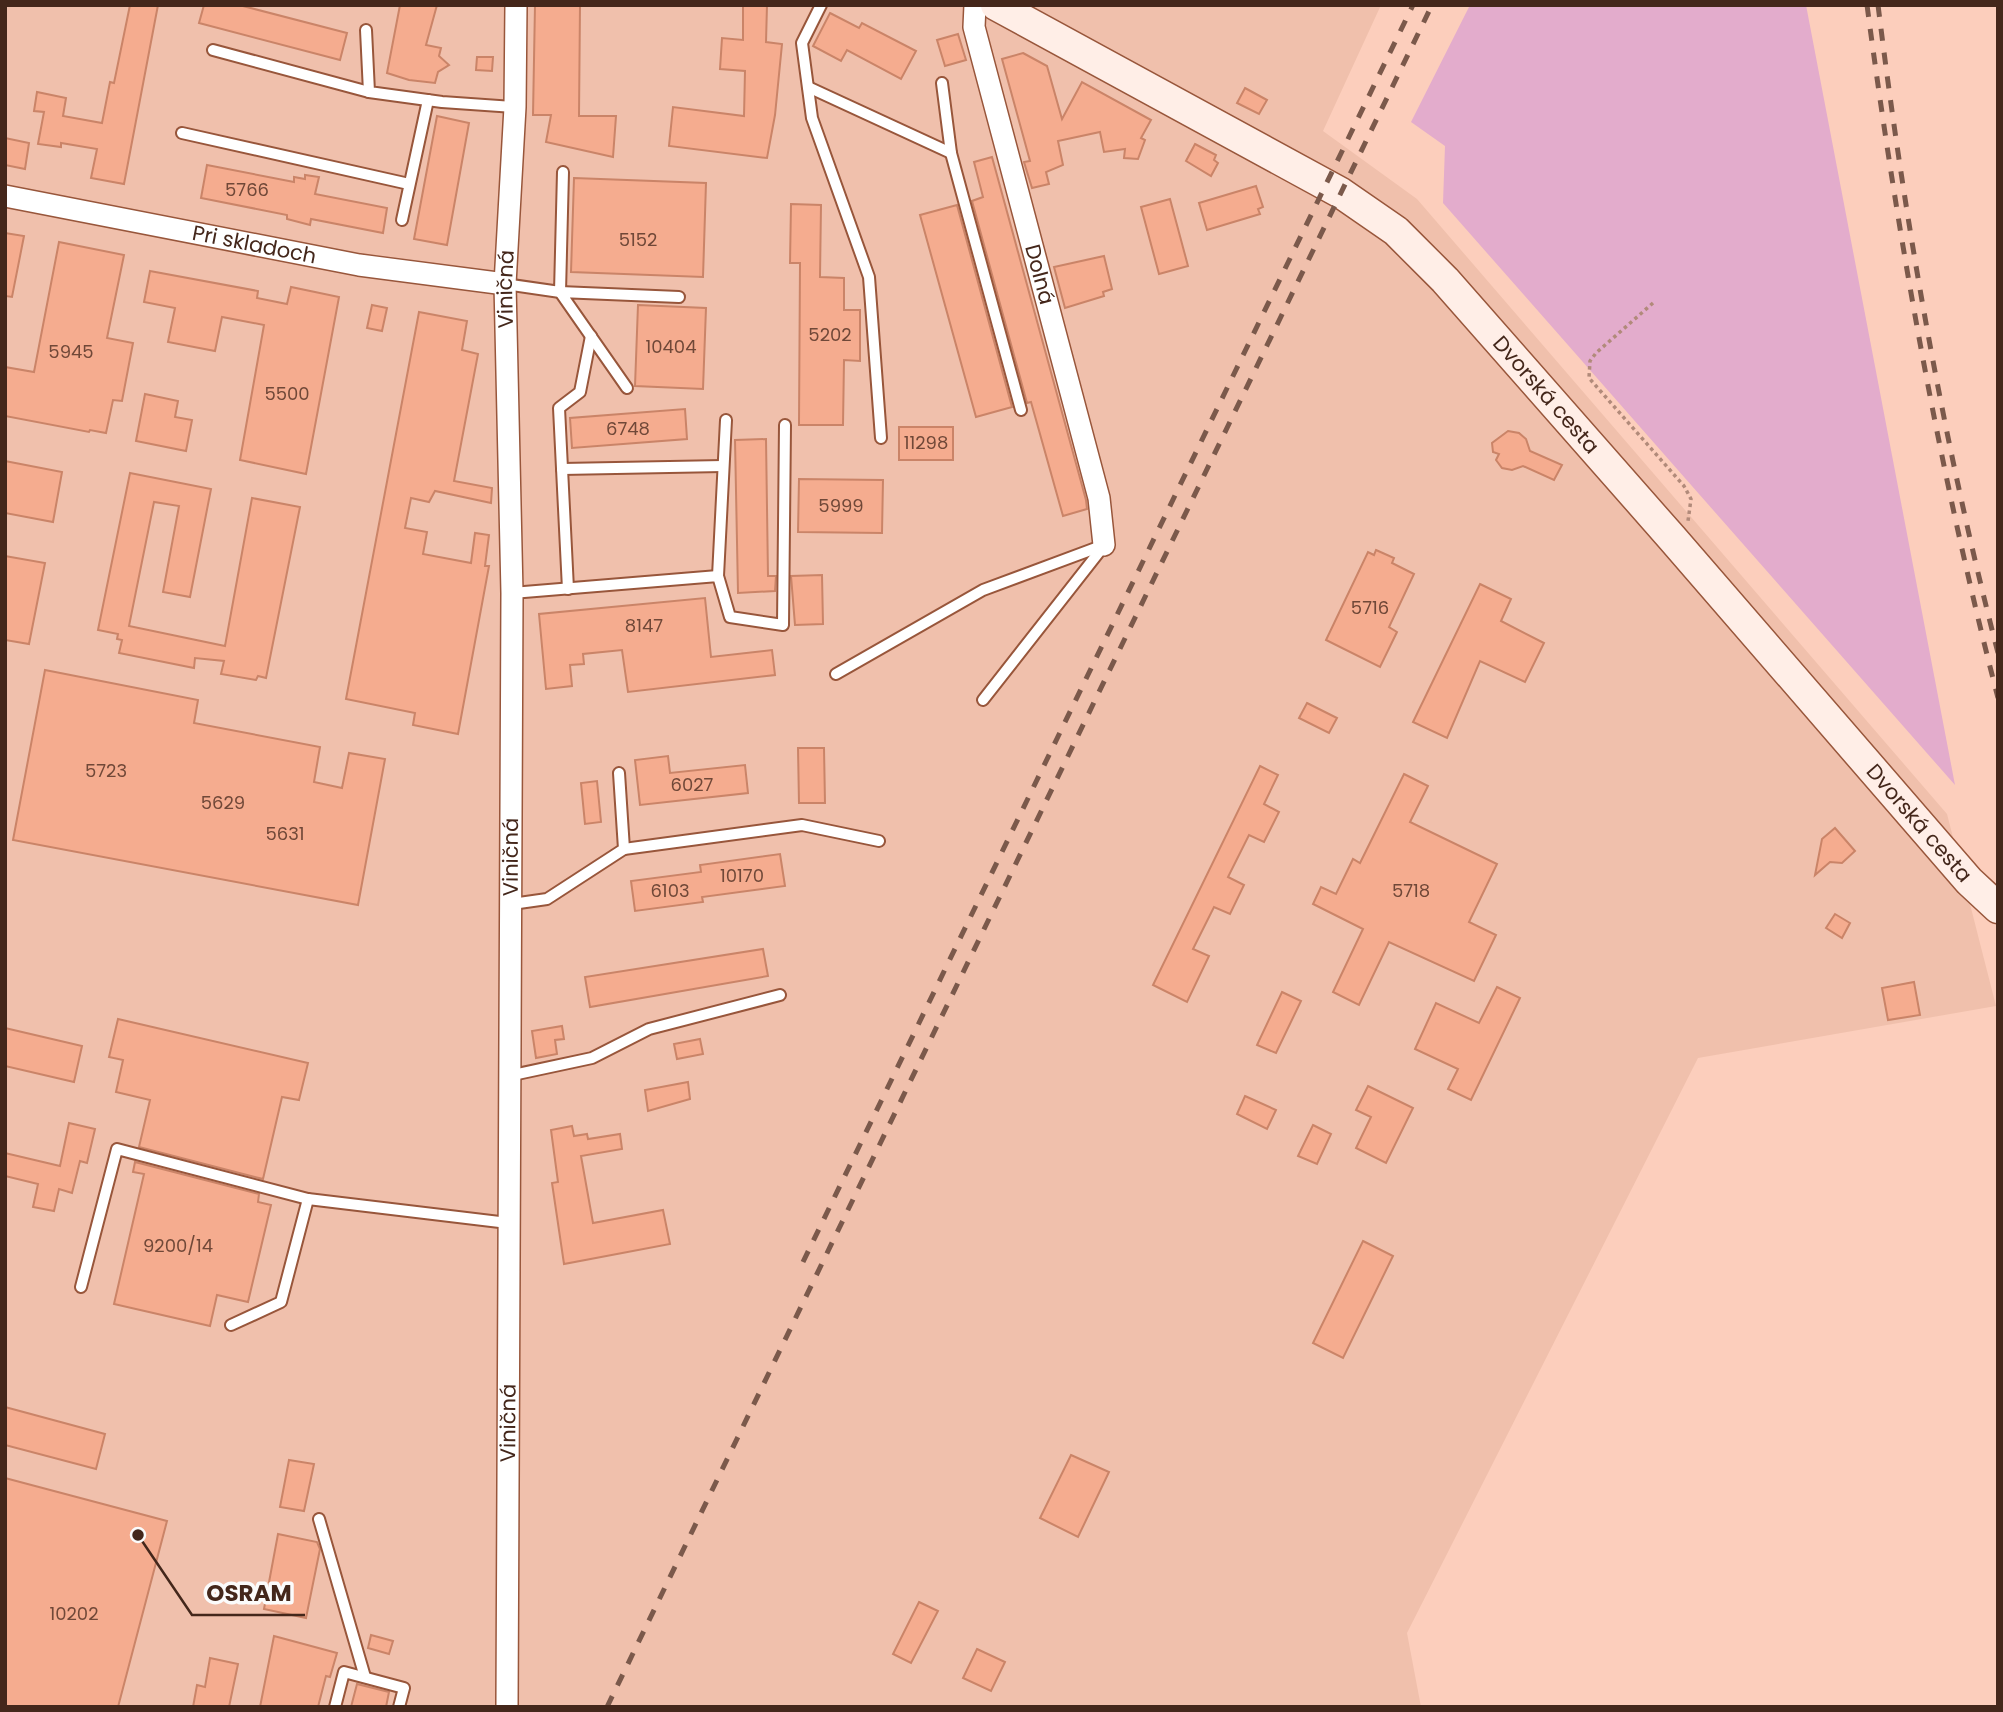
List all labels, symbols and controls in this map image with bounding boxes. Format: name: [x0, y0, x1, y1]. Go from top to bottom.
house number: 5766: [225, 177, 269, 202]
street label: Pri skladoch: [190, 218, 319, 270]
house number: 5152: [619, 227, 657, 252]
street label: Dolná: [1018, 241, 1062, 308]
street label: Viničná: [490, 249, 521, 329]
house number: 5202: [808, 322, 852, 347]
street label: Dvorská cesta: [1487, 329, 1606, 460]
house number: 10404: [645, 334, 697, 359]
house number: 5945: [48, 339, 94, 364]
house number: 5500: [264, 381, 310, 406]
house number: 6748: [606, 416, 650, 441]
house number: 11298: [904, 430, 948, 455]
house number: 5999: [818, 493, 864, 518]
house number: 5716: [1351, 595, 1389, 620]
house number: 8147: [625, 613, 663, 638]
street label: Dvorská cesta: [1860, 757, 1979, 888]
house number: 5723: [85, 758, 127, 783]
house number: 6027: [671, 772, 714, 797]
house number: 5629: [201, 790, 245, 815]
street label: Viničná: [496, 818, 525, 896]
house number: 5631: [265, 821, 305, 846]
house number: 10170: [720, 863, 764, 888]
house number: 6103: [650, 878, 690, 903]
house number: 5718: [1392, 878, 1430, 903]
house number: 9200/14: [143, 1233, 213, 1258]
street label: Viničná: [493, 1384, 522, 1462]
callout: OSRAM: [192, 1571, 305, 1615]
text: OSRAM: [206, 1577, 292, 1609]
house number: 10202: [49, 1601, 99, 1626]

